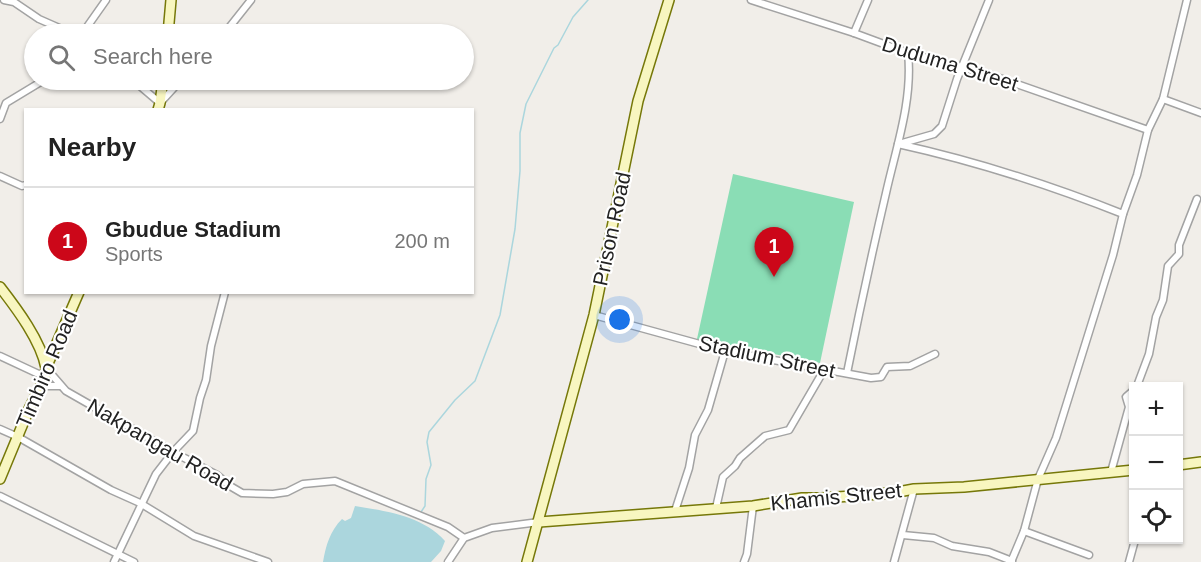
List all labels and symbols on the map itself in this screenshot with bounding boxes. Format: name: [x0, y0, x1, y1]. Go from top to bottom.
street label: Duduma Street: [879, 32, 1021, 95]
street label: Prison Road: [588, 170, 635, 288]
pin: 1: [754, 228, 794, 277]
your location: [605, 305, 634, 334]
street label: Timbiro Road: [11, 307, 82, 431]
street label: Stadium Street: [697, 331, 838, 382]
street label: Nakpangau Road: [84, 394, 237, 495]
street label: Khamis Street: [769, 478, 903, 515]

